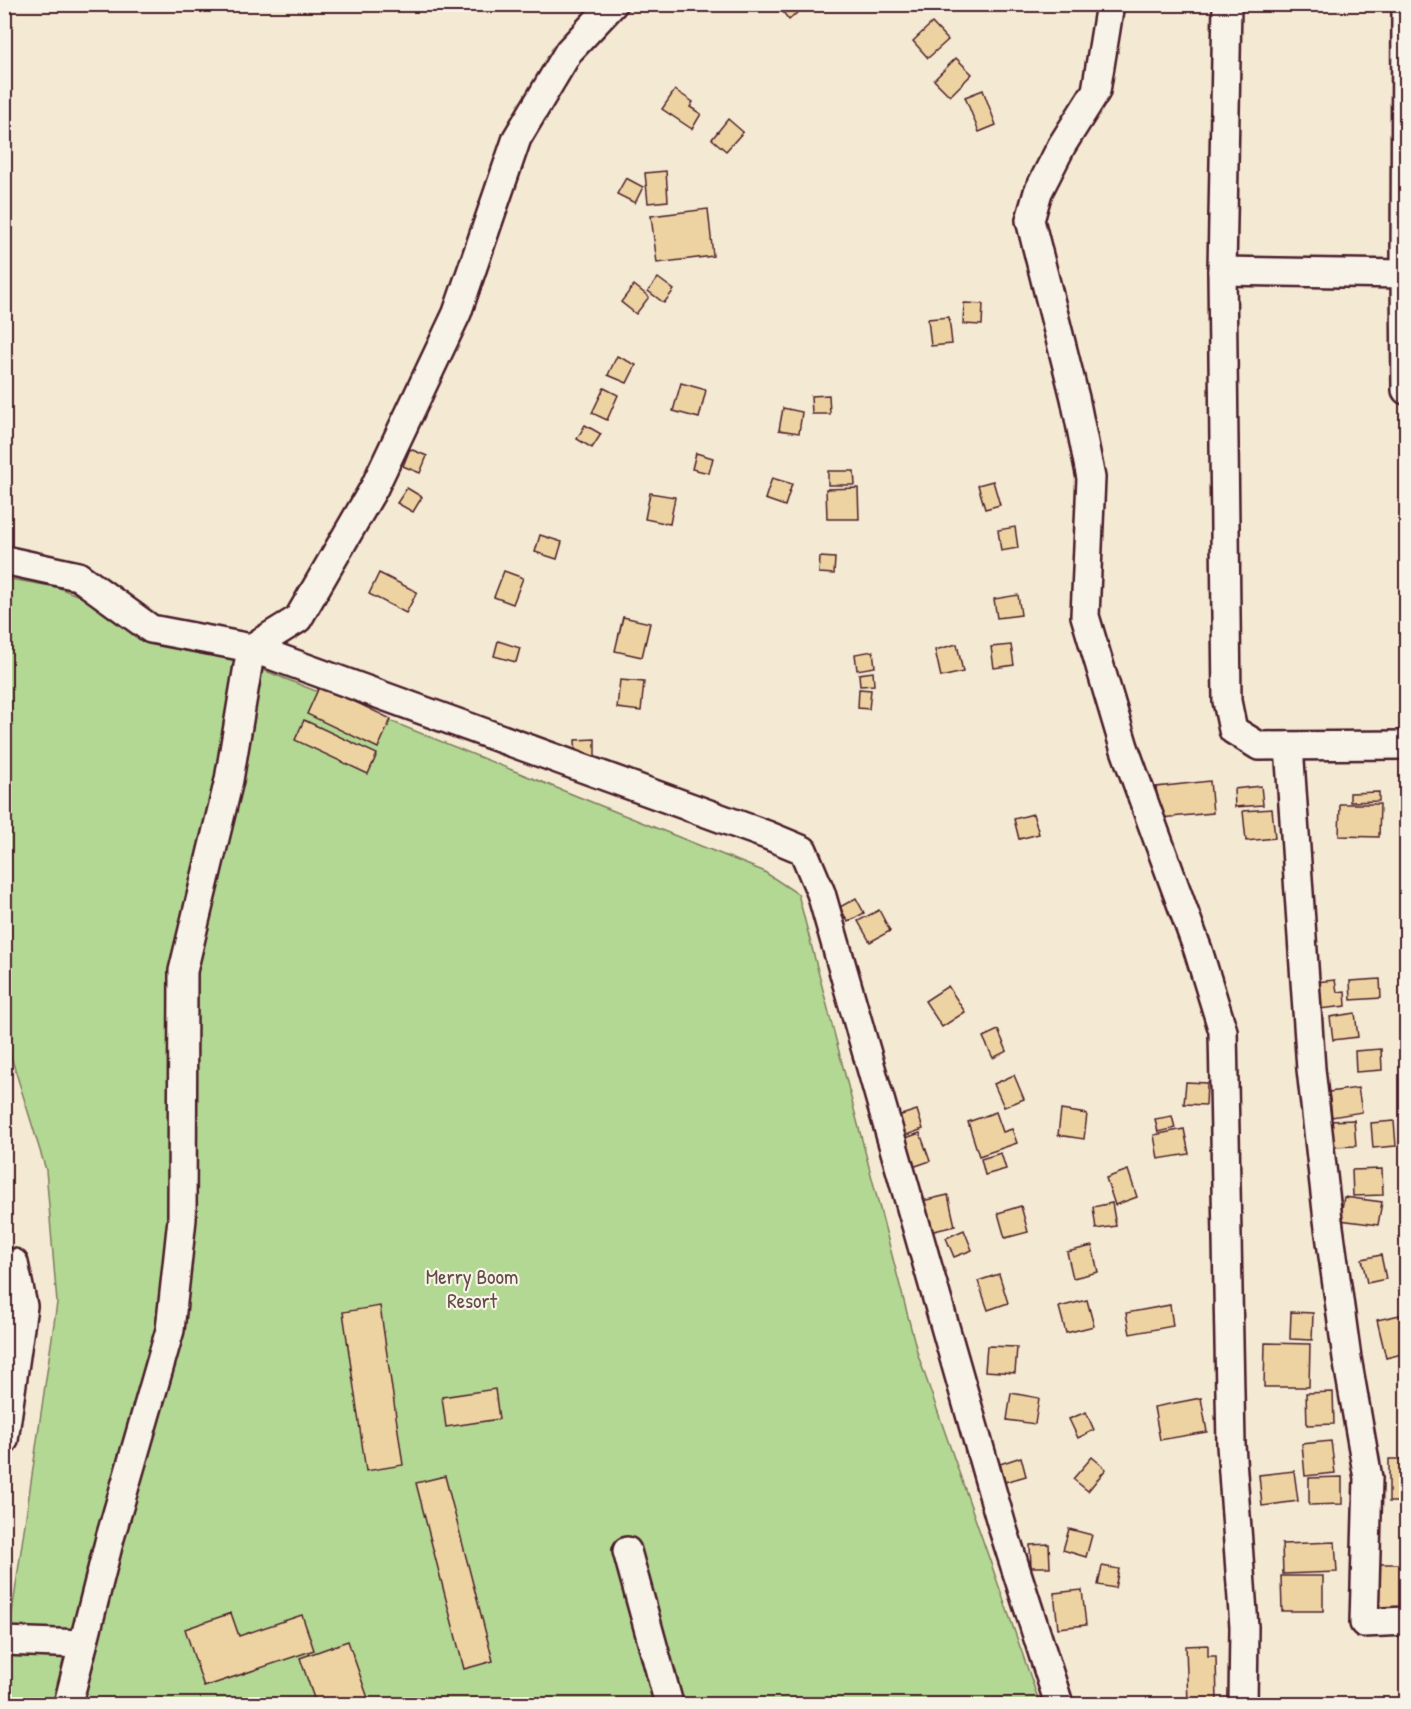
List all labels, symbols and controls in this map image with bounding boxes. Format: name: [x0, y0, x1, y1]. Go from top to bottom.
park label: Merry Boom Resort: [426, 1262, 518, 1315]

